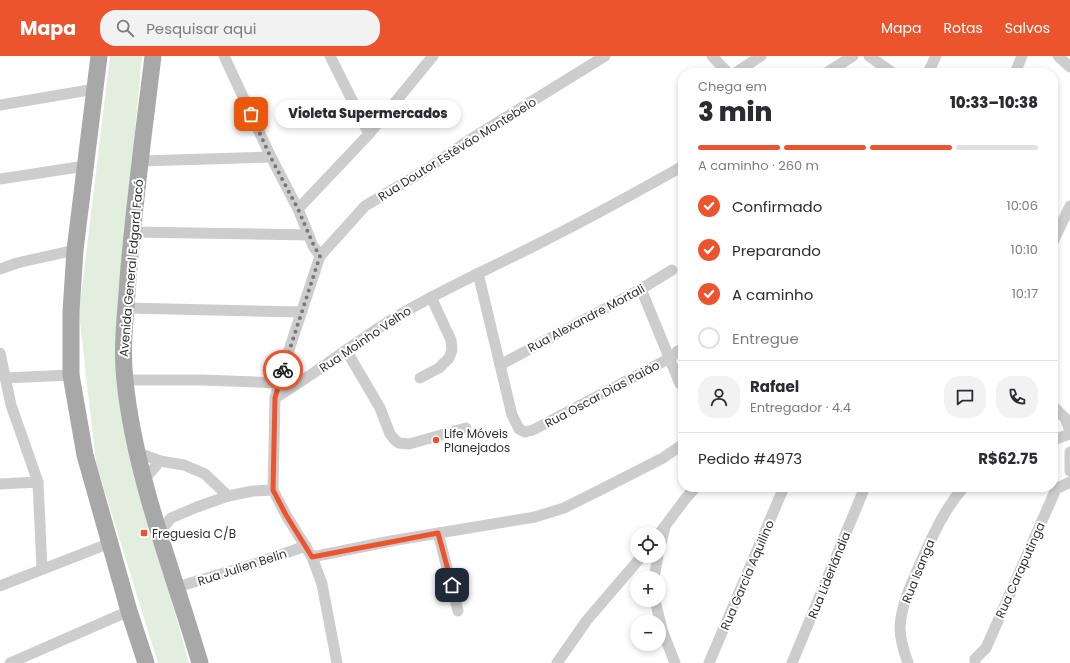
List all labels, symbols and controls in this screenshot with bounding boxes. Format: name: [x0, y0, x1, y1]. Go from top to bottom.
search box: [100, 10, 380, 46]
text: Mapa: [20, 15, 76, 42]
icon: search: [114, 17, 136, 39]
text: Pesquisar aqui: [146, 18, 257, 39]
text: Mapa: [881, 18, 921, 38]
text: Rotas: [943, 18, 983, 38]
text: Salvos: [1005, 18, 1050, 38]
text: Chega em: [698, 77, 767, 96]
text: 10:33–10:38: [950, 92, 1038, 113]
street label: Rua Doutor Estêvão Montebelo: [375, 93, 540, 205]
text: 3 min: [698, 94, 772, 130]
pin: [234, 97, 268, 131]
callout: Violeta Supermercados: [275, 100, 461, 128]
icon: bag: [240, 103, 262, 125]
text: Violeta Supermercados: [288, 104, 448, 123]
text: A caminho · 260 m: [698, 156, 819, 175]
street label: Avenida General Edgard Facó: [115, 178, 147, 358]
icon: check: [698, 195, 720, 217]
text: Confirmado: [732, 196, 822, 217]
text: 10:06: [1006, 196, 1038, 215]
icon: check: [698, 239, 720, 261]
text: Preparando: [732, 240, 821, 261]
text: 10:10: [1011, 240, 1038, 259]
street label: Rua Alexandre Mortali: [524, 280, 648, 356]
icon: check: [698, 283, 720, 305]
text: A caminho: [732, 284, 813, 305]
text: 10:17: [1012, 284, 1038, 303]
street label: Rua Moinho Velho: [316, 302, 415, 376]
text: Entregue: [732, 328, 799, 349]
courier: [263, 350, 303, 390]
street label: Rua Oscar Dias Paião: [542, 356, 663, 432]
icon: bike: [272, 359, 294, 381]
button: person: [698, 376, 740, 418]
text: Rafael: [750, 376, 799, 397]
button: chat: [944, 376, 986, 418]
button: phone: [996, 376, 1038, 418]
text: Entregador · 4.4: [750, 398, 851, 417]
place label: Life Móveis Planejados: [444, 425, 510, 456]
marker: Life Móveis Planejados: [431, 435, 441, 445]
text: Pedido #4973: [698, 448, 802, 469]
text: R$62.75: [978, 448, 1038, 469]
street label: Rua Garcia Aquilino: [716, 517, 778, 633]
street label: Rua Caraputinga: [991, 519, 1049, 621]
place label: Freguesia C/B: [152, 525, 236, 542]
map controls: [630, 527, 666, 651]
button: locate: [630, 527, 666, 563]
marker: Freguesia C/B: [139, 528, 149, 538]
street label: Rua Liderlândia: [804, 529, 854, 621]
street label: Rua Isanga: [897, 537, 939, 605]
street label: Rua Julien Belin: [195, 545, 289, 589]
pin: [435, 568, 469, 602]
button: +: [630, 571, 666, 607]
icon: home: [441, 574, 463, 596]
button: −: [630, 615, 666, 651]

